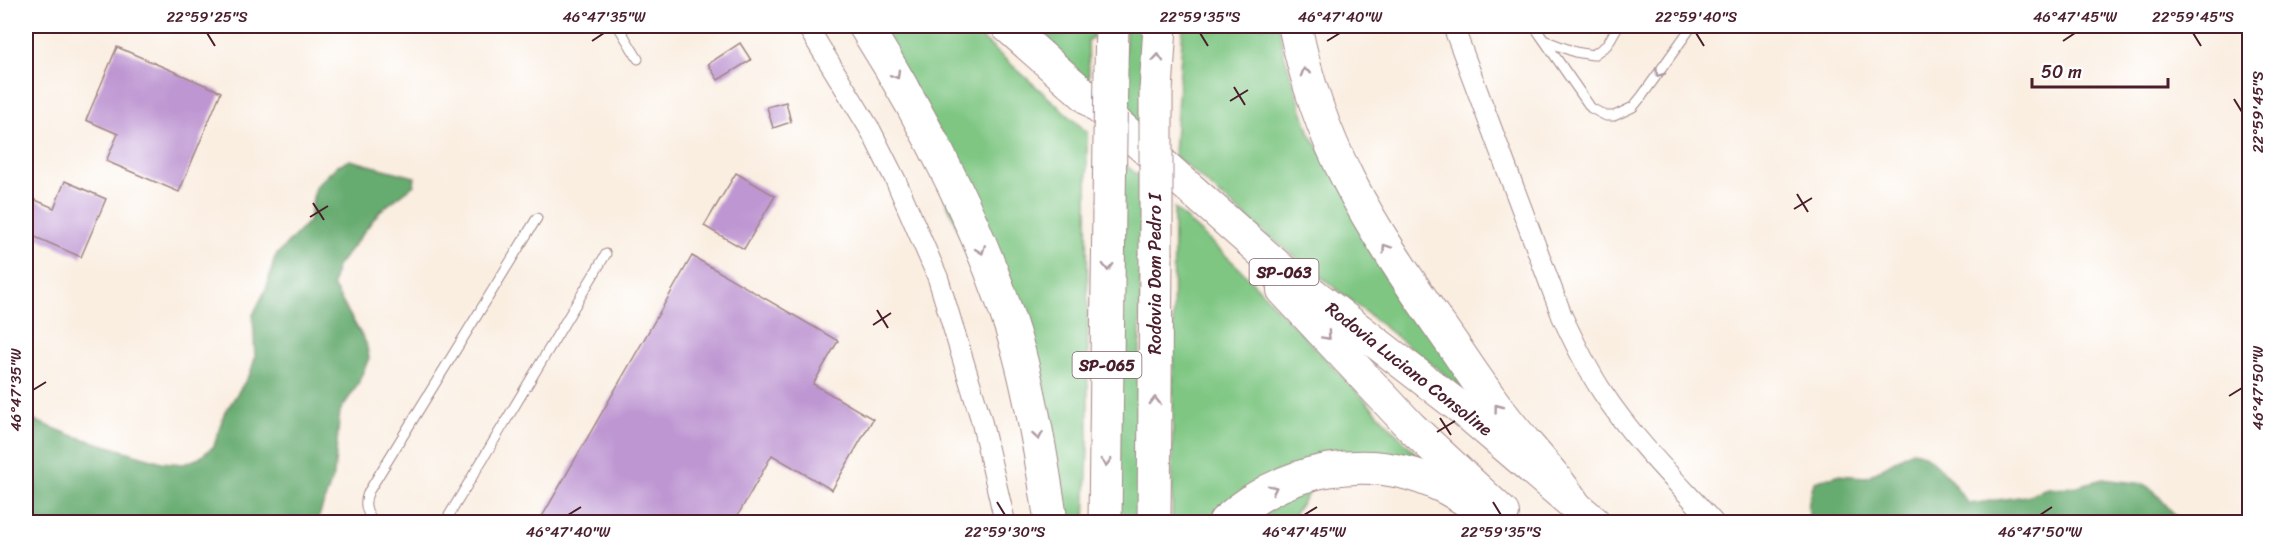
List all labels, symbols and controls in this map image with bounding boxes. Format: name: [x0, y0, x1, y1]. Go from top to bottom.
text: 22°59'25"S: [166, 4, 248, 30]
text: 46°47'35"W: [562, 4, 646, 30]
text: 22°59'35"S: [1160, 4, 1241, 30]
text: 46°47'40"W: [1298, 4, 1383, 30]
text: 22°59'40"S: [1655, 4, 1738, 30]
text: 46°47'45"W: [2033, 4, 2118, 30]
text: 22°59'45"S: [2152, 4, 2235, 30]
scale bar: [2032, 51, 2168, 89]
one-way arrow: [1152, 54, 1165, 63]
text: 50 m: [2041, 56, 2082, 88]
one-way arrow: [1300, 67, 1312, 78]
one-way arrow: [1655, 67, 1666, 78]
one-way arrow: [888, 69, 900, 79]
text: 22°59'45"S: [2245, 70, 2271, 153]
street label: Rodovia Dom Pedro I: [1139, 192, 1171, 355]
one-way arrow: [974, 244, 986, 255]
one-way arrow: [1382, 244, 1394, 254]
road number: SP-063: [1250, 259, 1318, 285]
one-way arrow: [1102, 262, 1114, 271]
street label: Rodovia Luciano Consoline: [1318, 293, 1500, 445]
one-way arrow: [1320, 330, 1331, 340]
text: 46°47'50"W: [2245, 345, 2271, 430]
text: 46°47'35"W: [3, 348, 29, 432]
road number: SP-065: [1072, 352, 1142, 378]
one-way arrow: [1148, 397, 1161, 406]
one-way arrow: [1494, 404, 1505, 415]
one-way arrow: [1031, 432, 1043, 441]
one-way arrow: [1100, 457, 1112, 466]
one-way arrow: [1266, 484, 1277, 496]
text: 46°47'40"W: [526, 519, 611, 545]
text: 22°59'30"S: [964, 519, 1046, 545]
text: 46°47'45"W: [1262, 519, 1347, 545]
text: 22°59'35"S: [1461, 519, 1542, 545]
text: 46°47'50"W: [1998, 519, 2083, 545]

